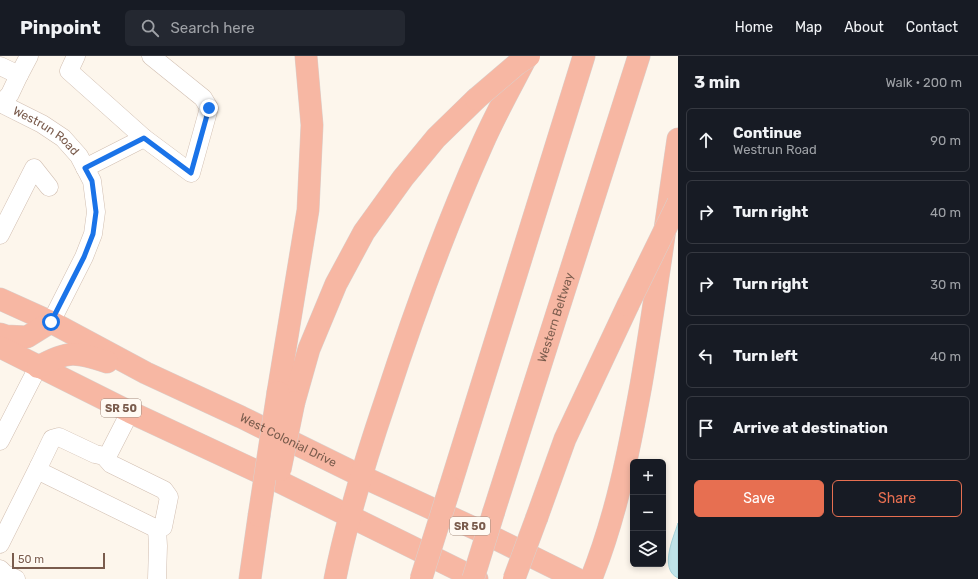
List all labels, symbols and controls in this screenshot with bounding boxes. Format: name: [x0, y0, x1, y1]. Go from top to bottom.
search box: [125, 10, 405, 46]
text: Pinpoint: [20, 16, 101, 39]
icon: search: [139, 17, 161, 39]
text: Search here: [171, 19, 255, 37]
text: Home: [735, 19, 773, 36]
text: Map: [795, 19, 822, 36]
text: About: [844, 19, 884, 36]
text: Contact: [906, 19, 958, 36]
text: 3 min: [694, 72, 740, 92]
text: Walk · 200 m: [885, 75, 962, 90]
route end: [200, 99, 218, 117]
street label: Westrun Road: [11, 104, 82, 158]
text: Continue: [733, 124, 802, 142]
icon: ahead: [695, 129, 717, 151]
text: 90 m: [930, 133, 961, 148]
text: Westrun Road: [733, 142, 817, 157]
icon: right: [695, 201, 717, 223]
text: Turn right: [733, 203, 808, 221]
text: 40 m: [930, 205, 961, 220]
street label: Western Beltway: [535, 271, 577, 364]
icon: right: [695, 273, 717, 295]
text: Turn right: [733, 275, 808, 293]
text: 30 m: [930, 277, 961, 292]
route start: [42, 313, 60, 331]
icon: left: [695, 345, 717, 367]
text: Turn left: [733, 347, 798, 365]
text: 40 m: [930, 349, 961, 364]
road number: SR 50: [101, 399, 141, 417]
street label: West Colonial Drive: [237, 410, 339, 470]
icon: arrive: [695, 417, 717, 439]
text: Arrive at destination: [733, 419, 888, 437]
map controls: [630, 459, 666, 567]
button: +: [630, 459, 666, 495]
button: Save: [694, 480, 824, 517]
button: Share: [832, 480, 962, 517]
button: −: [630, 495, 666, 531]
road number: SR 50: [450, 517, 490, 535]
button: layers: [630, 531, 666, 567]
scale bar: [12, 551, 105, 570]
text: 50 m: [18, 553, 44, 566]

